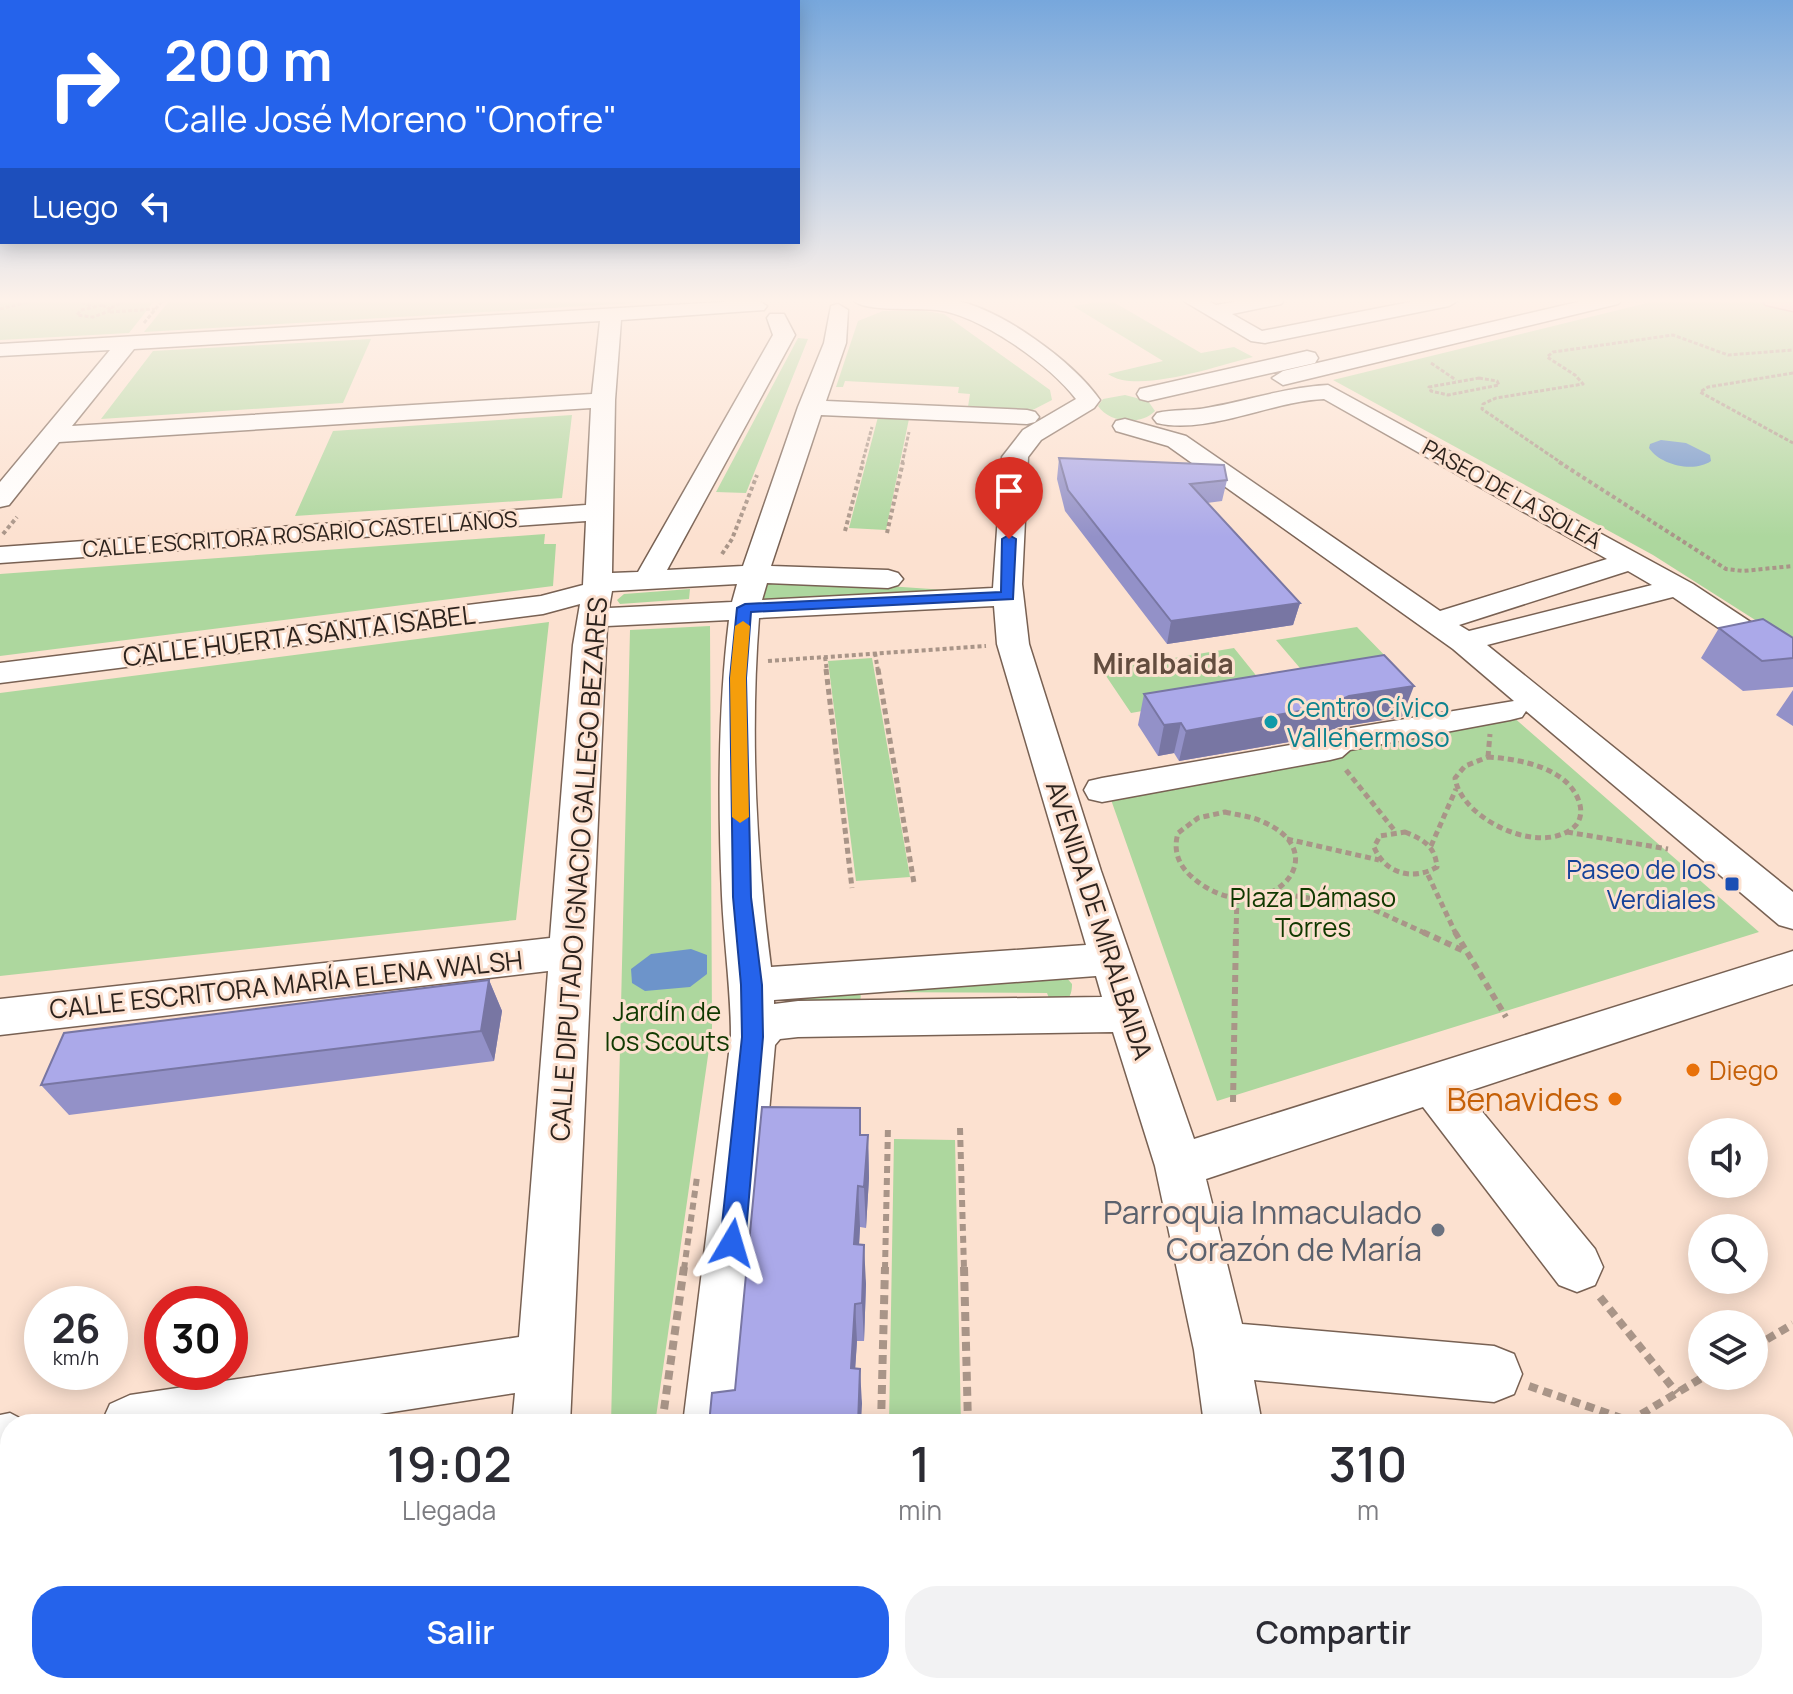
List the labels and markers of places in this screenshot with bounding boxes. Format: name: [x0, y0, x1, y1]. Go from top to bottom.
pin: [975, 457, 1043, 539]
place label: Centro Cívico Vallehermoso: [1287, 689, 1450, 755]
marker: Centro Cívico Vallehermoso: [1262, 713, 1280, 731]
place label: Paseo de los Verdiales: [1566, 851, 1716, 917]
marker: Paseo de los Verdiales: [1723, 875, 1741, 893]
place label: Diego: [1709, 1052, 1779, 1088]
marker: Diego: [1684, 1061, 1702, 1079]
place label: Benavides: [1447, 1077, 1599, 1121]
marker: Benavides: [1606, 1090, 1624, 1108]
place label: Parroquia Inmaculado Corazón de María: [1103, 1190, 1422, 1271]
marker: Parroquia Inmaculado Corazón de María: [1429, 1221, 1447, 1239]

